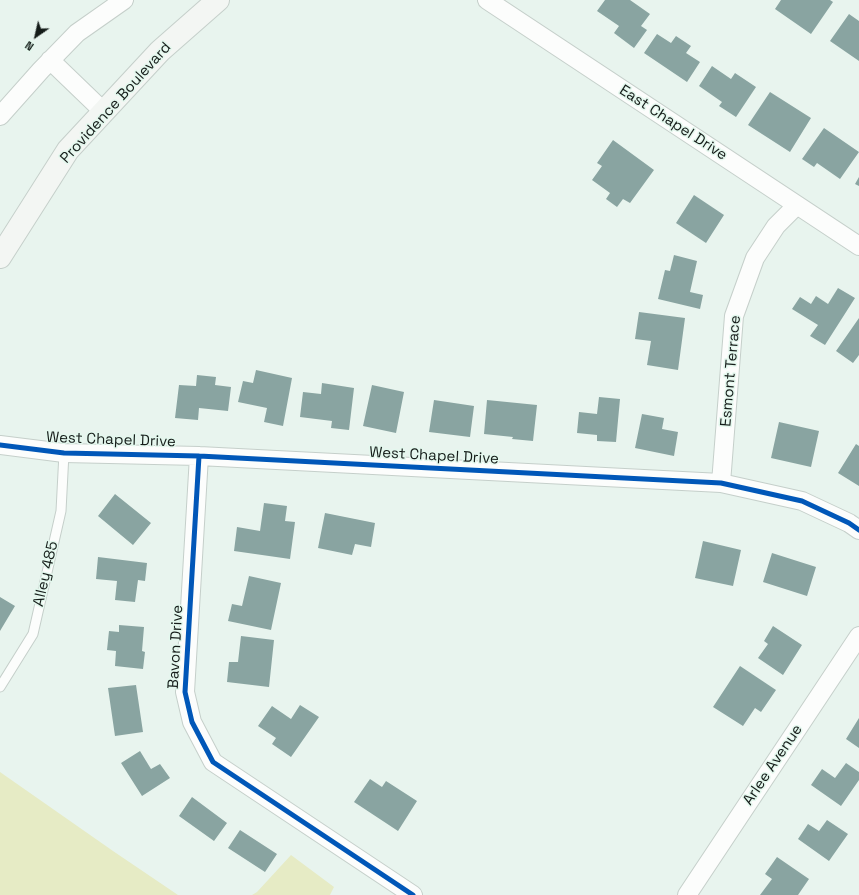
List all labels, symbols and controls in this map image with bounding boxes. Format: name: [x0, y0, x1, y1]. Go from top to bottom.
north arrow: [16, 16, 56, 56]
text: N: [22, 38, 36, 54]
street label: Providence Boulevard: [57, 39, 175, 167]
street label: East Chapel Drive: [616, 81, 730, 165]
street label: Esmont Terrace: [717, 315, 745, 427]
street label: West Chapel Drive: [46, 429, 176, 451]
street label: West Chapel Drive: [369, 444, 499, 468]
street label: Alley 485: [30, 540, 62, 608]
street label: Bavon Drive: [165, 604, 187, 690]
street label: Arlee Avenue: [739, 721, 807, 809]

